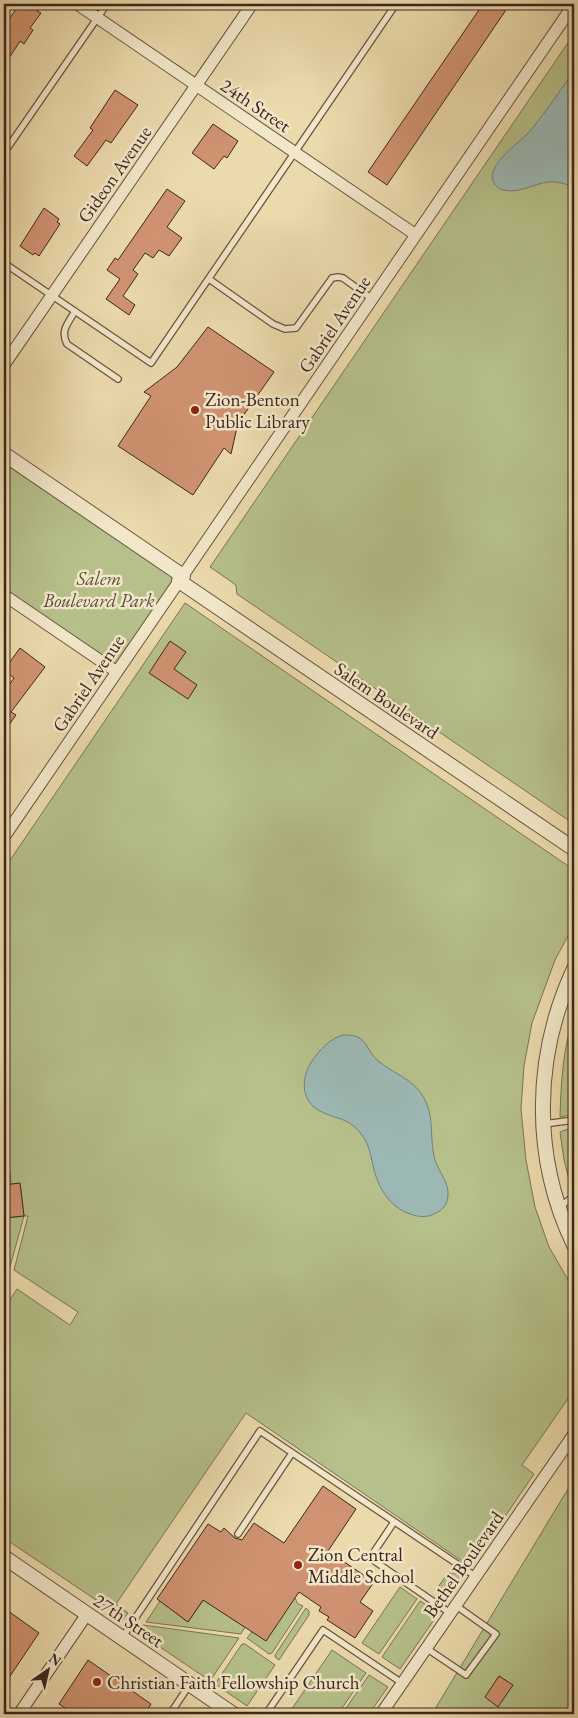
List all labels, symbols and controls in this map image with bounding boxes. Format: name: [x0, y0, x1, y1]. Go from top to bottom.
street label: 24th Street: [216, 73, 296, 138]
street label: Gideon Avenue: [72, 121, 157, 228]
street label: Gabriel Avenue: [293, 271, 376, 378]
place label: Zion-Benton Public Library: [205, 387, 311, 434]
marker: Zion-Benton Public Library: [189, 404, 201, 416]
park label: Salem Boulevard Park: [42, 566, 155, 613]
street label: Gabriel Avenue: [47, 630, 130, 737]
street label: Salem Boulevard: [330, 656, 444, 745]
street label: Bethel Boulevard: [418, 1506, 509, 1622]
place label: Zion Central Middle School: [308, 1542, 415, 1589]
marker: Zion Central Middle School: [292, 1559, 304, 1571]
street label: 27th Street: [89, 1588, 169, 1653]
north arrow: [22, 1646, 72, 1696]
text: N: [46, 1649, 66, 1670]
place label: Christian Faith Fellowship Church: [107, 1670, 360, 1695]
marker: Christian Faith Fellowship Church: [91, 1676, 103, 1688]

